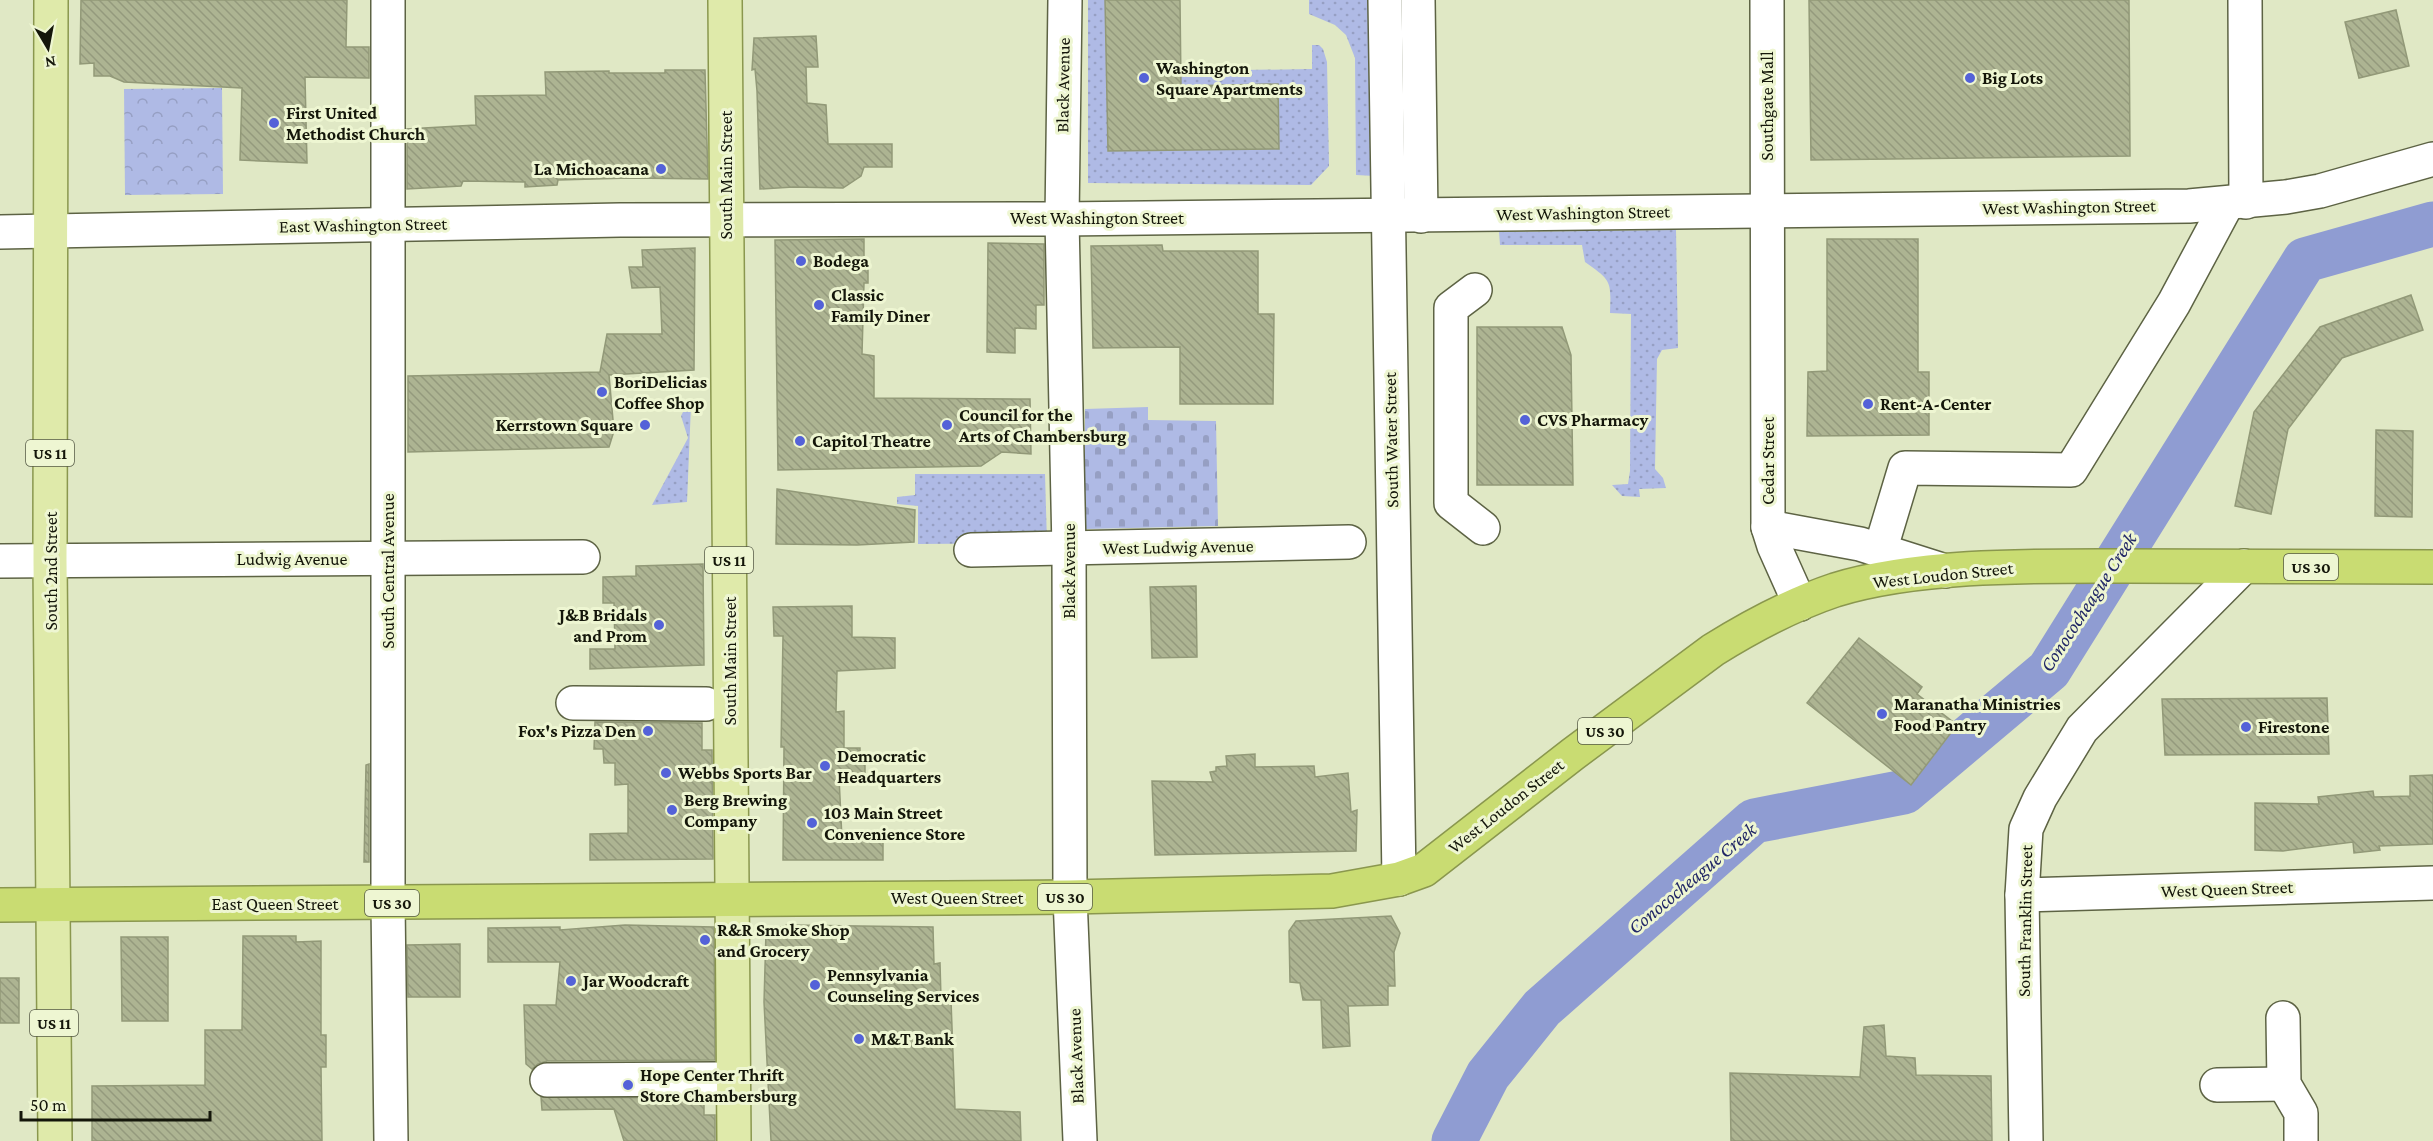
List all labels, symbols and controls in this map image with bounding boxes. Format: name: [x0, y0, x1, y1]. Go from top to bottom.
north arrow: [18, 18, 78, 78]
street label: Black Avenue: [1052, 37, 1074, 133]
street label: Southgate Mall: [1757, 51, 1777, 161]
text: N: [44, 53, 57, 72]
place label: Washington Square Apartments: [1155, 58, 1303, 99]
place label: Big Lots: [1982, 68, 2043, 88]
marker: Washington Square Apartments: [1137, 71, 1151, 85]
marker: Big Lots: [1963, 71, 1977, 85]
place label: First United Methodist Church: [286, 103, 426, 144]
street label: South Main Street: [716, 109, 736, 240]
marker: First United Methodist Church: [267, 116, 281, 130]
place label: La Michoacana: [534, 159, 649, 179]
marker: La Michoacana: [654, 162, 668, 176]
street label: West Washington Street: [1982, 195, 2157, 219]
street label: West Washington Street: [1496, 201, 1671, 225]
street label: West Washington Street: [1010, 208, 1185, 228]
street label: East Washington Street: [279, 214, 448, 236]
place label: Bodega: [813, 251, 869, 271]
marker: Bodega: [794, 254, 808, 268]
place label: Classic Family Diner: [831, 285, 930, 326]
marker: Classic Family Diner: [812, 298, 826, 312]
street label: South Water Street: [1380, 371, 1402, 508]
place label: BoriDelicias Coffee Shop: [614, 372, 707, 413]
marker: BoriDelicias Coffee Shop: [595, 385, 609, 399]
place label: Rent-A-Center: [1880, 394, 1992, 414]
marker: Rent-A-Center: [1861, 397, 1875, 411]
place label: Council for the Arts of Chambersburg: [958, 405, 1126, 446]
place label: CVS Pharmacy: [1537, 410, 1648, 430]
marker: CVS Pharmacy: [1518, 413, 1532, 427]
place label: Kerrstown Square: [495, 415, 633, 435]
street label: Cedar Street: [1758, 416, 1778, 505]
marker: Kerrstown Square: [638, 418, 652, 432]
marker: Council for the Arts of Chambersburg: [940, 418, 954, 432]
place label: Capitol Theatre: [812, 431, 931, 451]
marker: Capitol Theatre: [793, 434, 807, 448]
road number: US 11: [26, 440, 74, 466]
street label: South Central Avenue: [378, 493, 398, 649]
street label: South 2nd Street: [41, 510, 61, 631]
street label: Black Avenue: [1059, 523, 1079, 619]
water label: Conococheague Creek: [2035, 528, 2142, 676]
street label: West Ludwig Avenue: [1102, 536, 1254, 558]
road number: US 11: [705, 547, 753, 573]
street label: Ludwig Avenue: [237, 549, 348, 569]
road number: US 30: [2284, 554, 2338, 580]
street label: West Loudon Street: [1872, 558, 2015, 592]
street label: South Main Street: [720, 595, 740, 726]
place label: J&B Bridals and Prom: [557, 605, 648, 646]
marker: J&B Bridals and Prom: [652, 618, 666, 632]
place label: Maranatha Ministries Food Pantry: [1894, 694, 2061, 735]
marker: Maranatha Ministries Food Pantry: [1875, 707, 1889, 721]
place label: Firestone: [2258, 717, 2329, 737]
road number: US 30: [1578, 718, 1632, 744]
marker: Firestone: [2239, 720, 2253, 734]
place label: Fox's Pizza Den: [518, 721, 637, 741]
marker: Fox's Pizza Den: [641, 724, 655, 738]
place label: Democratic Headquarters: [837, 746, 941, 787]
street label: West Loudon Street: [1444, 754, 1569, 857]
marker: Democratic Headquarters: [818, 759, 832, 773]
place label: Webbs Sports Bar: [677, 763, 812, 783]
marker: Webbs Sports Bar: [659, 766, 673, 780]
place label: Berg Brewing Company: [684, 790, 787, 831]
marker: Berg Brewing Company: [665, 803, 679, 817]
place label: 103 Main Street Convenience Store: [824, 803, 965, 844]
marker: 103 Main Street Convenience Store: [805, 816, 819, 830]
water label: Conococheague Creek: [1623, 817, 1762, 939]
street label: South Franklin Street: [2014, 844, 2036, 997]
street label: West Queen Street: [2160, 877, 2295, 901]
road number: US 30: [1038, 884, 1092, 910]
street label: West Queen Street: [891, 888, 1024, 908]
road number: US 30: [365, 890, 419, 916]
street label: East Queen Street: [211, 894, 340, 914]
place label: R&R Smoke Shop and Grocery: [717, 920, 850, 961]
marker: R&R Smoke Shop and Grocery: [698, 933, 712, 947]
place label: Pennsylvania Counseling Services: [827, 965, 979, 1006]
place label: Jar Woodcraft: [581, 971, 690, 991]
marker: Jar Woodcraft: [564, 974, 578, 988]
marker: Pennsylvania Counseling Services: [808, 978, 822, 992]
street label: Black Avenue: [1064, 1008, 1088, 1104]
road number: US 11: [30, 1010, 78, 1036]
place label: M&T Bank: [871, 1029, 954, 1049]
marker: M&T Bank: [852, 1032, 866, 1046]
place label: Hope Center Thrift Store Chambersburg: [640, 1065, 797, 1106]
marker: Hope Center Thrift Store Chambersburg: [621, 1078, 635, 1092]
scale bar: [21, 1084, 210, 1122]
text: 50 m: [30, 1095, 67, 1115]

